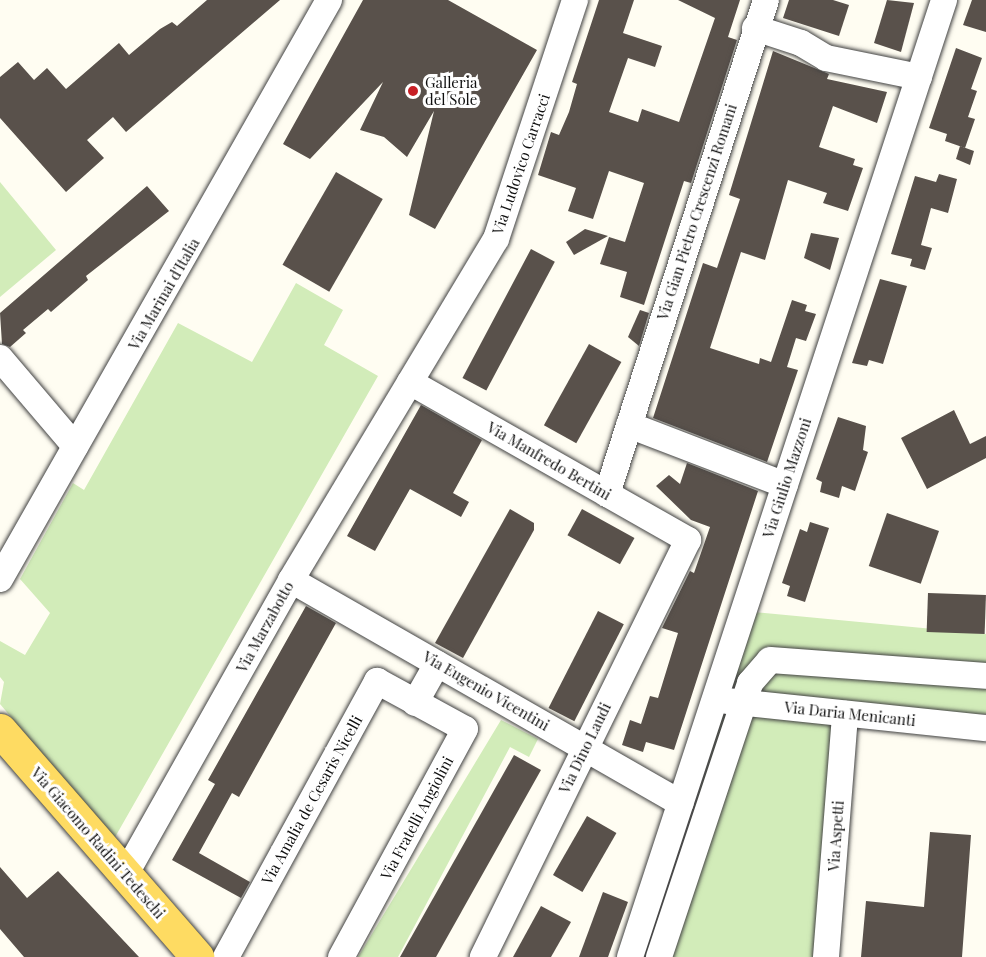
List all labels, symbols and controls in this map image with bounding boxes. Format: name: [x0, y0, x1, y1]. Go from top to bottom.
place label: Galleria del Sole: [425, 73, 477, 108]
marker: Galleria del Sole: [406, 84, 420, 98]
street label: Via Ludovico Carracci: [488, 91, 554, 237]
street label: Via Gian Pietro Crescenzi Romani: [653, 102, 741, 322]
street label: Via Marinai d'Italia: [125, 235, 203, 353]
street label: Via Giulio Mazzoni: [759, 416, 815, 540]
street label: Via Manfredo Bertini: [484, 418, 614, 504]
street label: Via Marzabotto: [233, 578, 297, 676]
street label: Via Eugenio Vicentini: [419, 647, 553, 735]
street label: Via Daria Menicanti: [783, 698, 917, 730]
street label: Via Dino Laudi: [555, 700, 615, 796]
street label: Via Amalia de Cesaris Nicelli: [258, 712, 366, 888]
street label: Via Fratelli Angiolini: [377, 753, 457, 883]
street label: Via Giacomo Radini Tedeschi: [27, 764, 169, 922]
street label: Via Aspetti: [825, 800, 847, 872]

